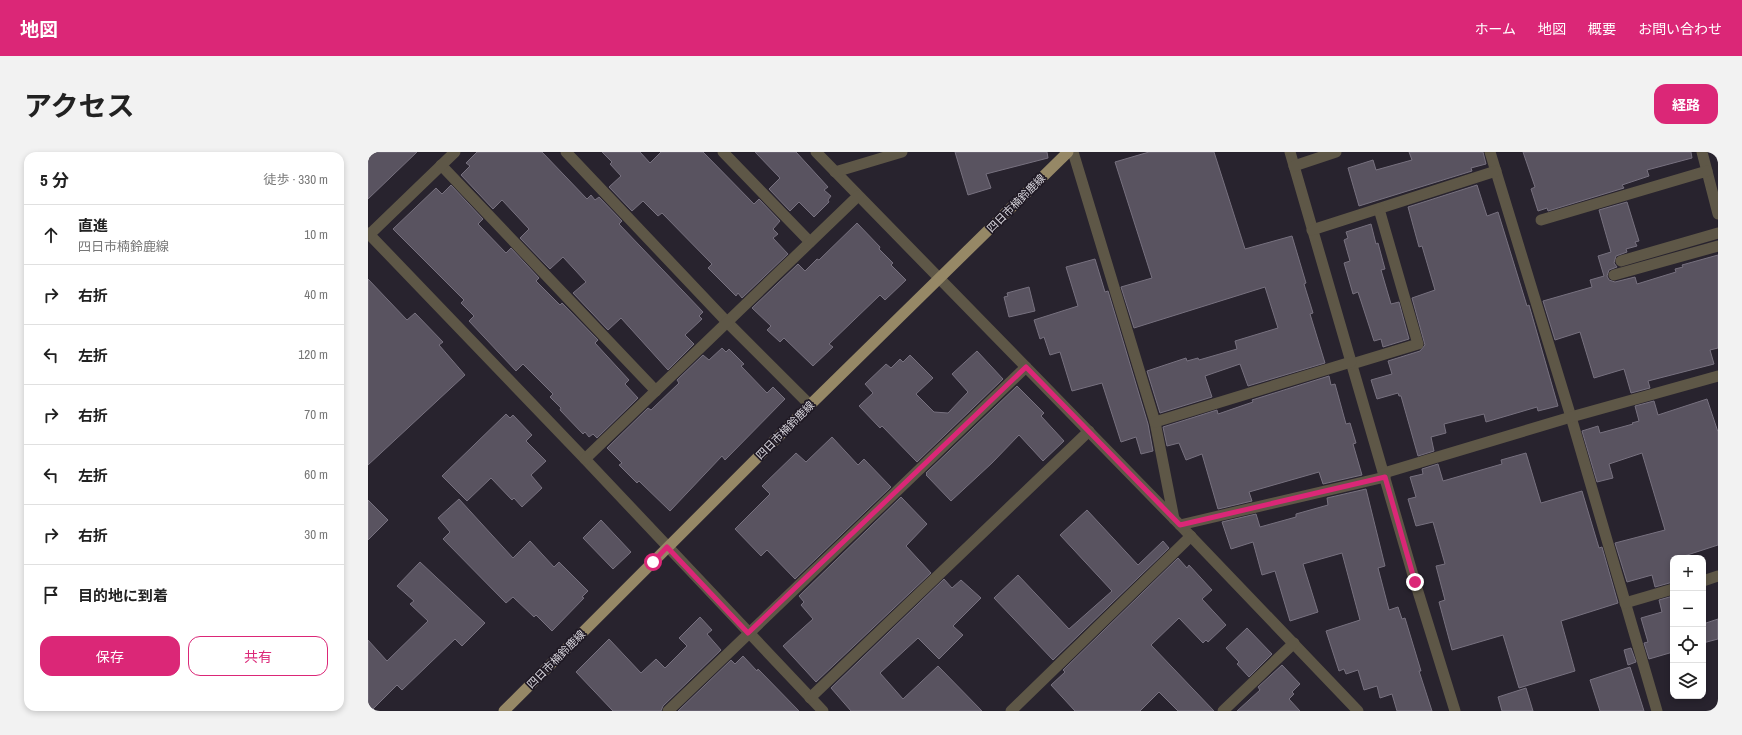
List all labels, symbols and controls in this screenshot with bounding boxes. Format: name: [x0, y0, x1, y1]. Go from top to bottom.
text: 地図: [20, 16, 58, 42]
text: ホーム: [1474, 20, 1516, 38]
text: 地図: [1538, 20, 1566, 38]
text: 概要: [1588, 20, 1616, 38]
text: お問い合わせ: [1638, 20, 1722, 38]
button: 経路: [1654, 84, 1718, 124]
text: アクセス: [24, 87, 135, 125]
text: 5 分: [40, 168, 69, 191]
text: 徒歩 · 330 m: [263, 171, 328, 188]
street label: 四日市楠鈴鹿線: [984, 171, 1048, 235]
text: 直進: [78, 215, 108, 236]
icon: ahead: [40, 224, 62, 246]
text: 10 m: [304, 226, 328, 243]
text: 四日市楠鈴鹿線: [78, 238, 169, 255]
icon: right: [40, 284, 62, 306]
text: 右折: [78, 285, 108, 306]
text: 40 m: [304, 286, 328, 303]
icon: left: [40, 344, 62, 366]
text: 左折: [78, 345, 108, 366]
text: 120 m: [298, 346, 328, 363]
street label: 四日市楠鈴鹿線: [753, 398, 817, 462]
icon: right: [40, 404, 62, 426]
text: 右折: [78, 405, 108, 426]
text: 70 m: [304, 406, 328, 423]
icon: left: [40, 464, 62, 486]
text: 左折: [78, 465, 108, 486]
text: 60 m: [304, 466, 328, 483]
icon: right: [40, 524, 62, 546]
text: 右折: [78, 525, 108, 546]
text: 30 m: [304, 526, 328, 543]
route start: [644, 553, 662, 571]
map controls: [1670, 555, 1706, 699]
button: +: [1670, 555, 1706, 591]
route end: [1406, 573, 1424, 591]
icon: arrive: [40, 584, 62, 606]
text: 目的地に到着: [78, 585, 168, 606]
button: −: [1670, 591, 1706, 627]
street label: 四日市楠鈴鹿線: [524, 627, 588, 691]
button: locate: [1670, 627, 1706, 663]
button: 保存: [40, 636, 180, 676]
button: 共有: [188, 636, 328, 676]
button: layers: [1670, 663, 1706, 699]

